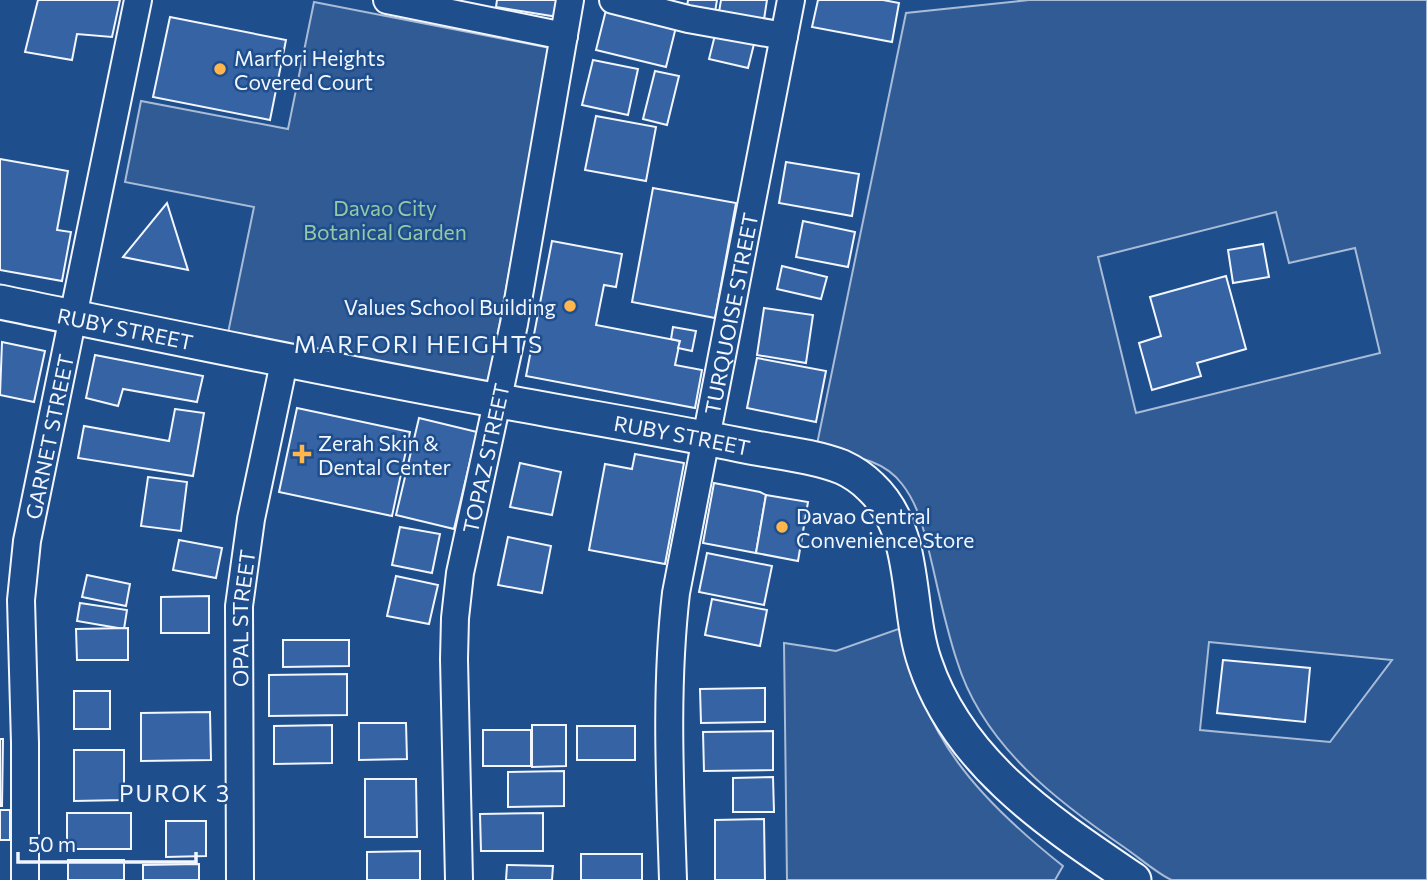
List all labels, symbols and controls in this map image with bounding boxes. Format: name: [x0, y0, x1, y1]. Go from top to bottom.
place label: Marfori Heights Covered Court: [234, 45, 385, 94]
marker: Marfori Heights Covered Court: [212, 61, 228, 77]
park label: Davao City Botanical Garden: [303, 195, 467, 244]
street label: TURQUOISE STREET: [698, 211, 762, 416]
place label: Values School Building: [344, 294, 556, 319]
marker: Values School Building: [562, 298, 578, 314]
street label: RUBY STREET: [55, 302, 195, 354]
district label: MARFORI HEIGHTS: [294, 329, 544, 358]
street label: GARNET STREET: [19, 352, 78, 521]
street label: TOPAZ STREET: [457, 381, 513, 535]
street label: RUBY STREET: [612, 409, 752, 459]
place label: Zerah Skin & Dental Center: [318, 430, 451, 479]
marker: Zerah Skin & Dental Center: [292, 444, 312, 464]
place label: Davao Central Convenience Store: [796, 503, 974, 552]
marker: Davao Central Convenience Store: [774, 519, 790, 535]
street label: OPAL STREET: [226, 548, 259, 687]
district label: PUROK 3: [119, 779, 231, 807]
scale bar: [18, 820, 196, 864]
text: 50 m: [28, 831, 76, 856]

